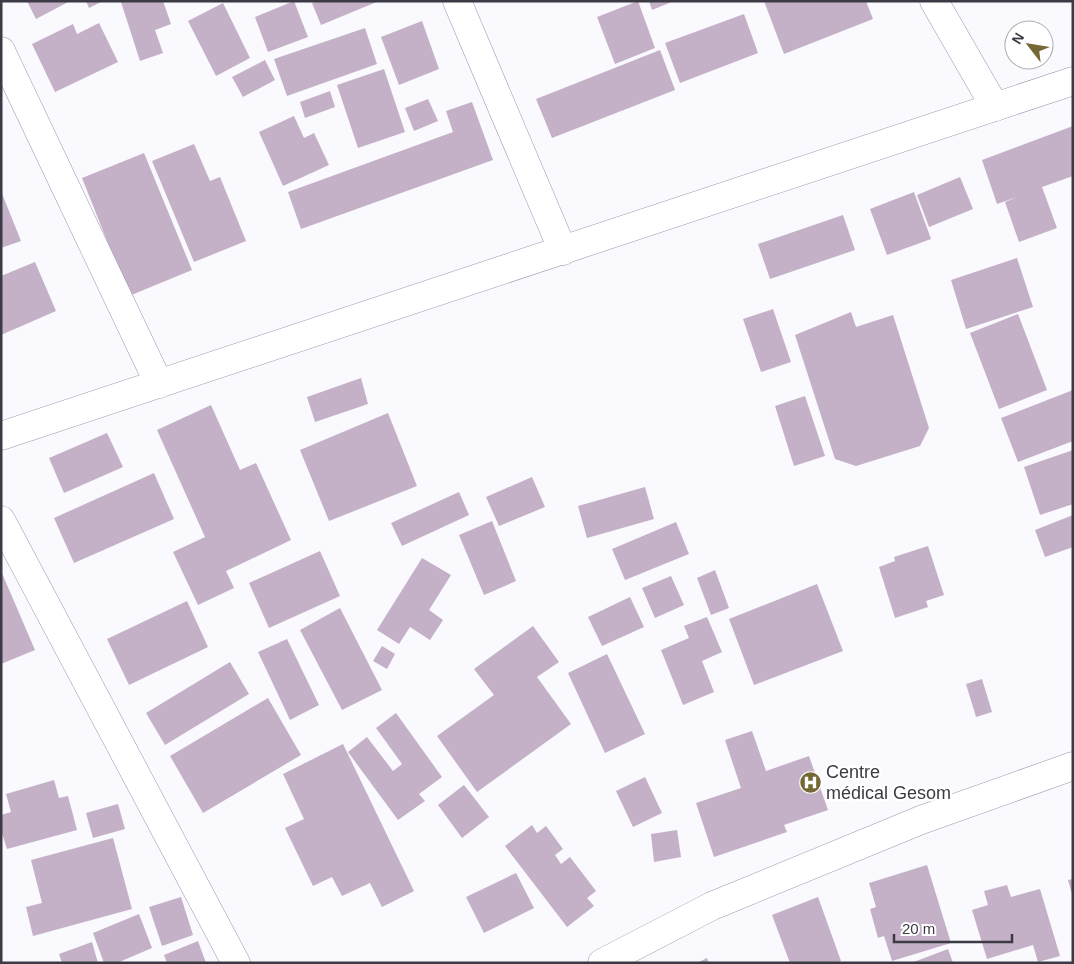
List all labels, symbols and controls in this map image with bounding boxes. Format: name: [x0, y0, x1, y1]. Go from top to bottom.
north arrow: [1004, 20, 1054, 70]
text: N: [1008, 30, 1027, 47]
place label: Centre médical Gesom: [826, 762, 951, 803]
hospital icon: Centre médical Gesom: [798, 770, 822, 794]
scale bar: [894, 912, 1012, 944]
text: 20 m: [902, 920, 935, 937]

